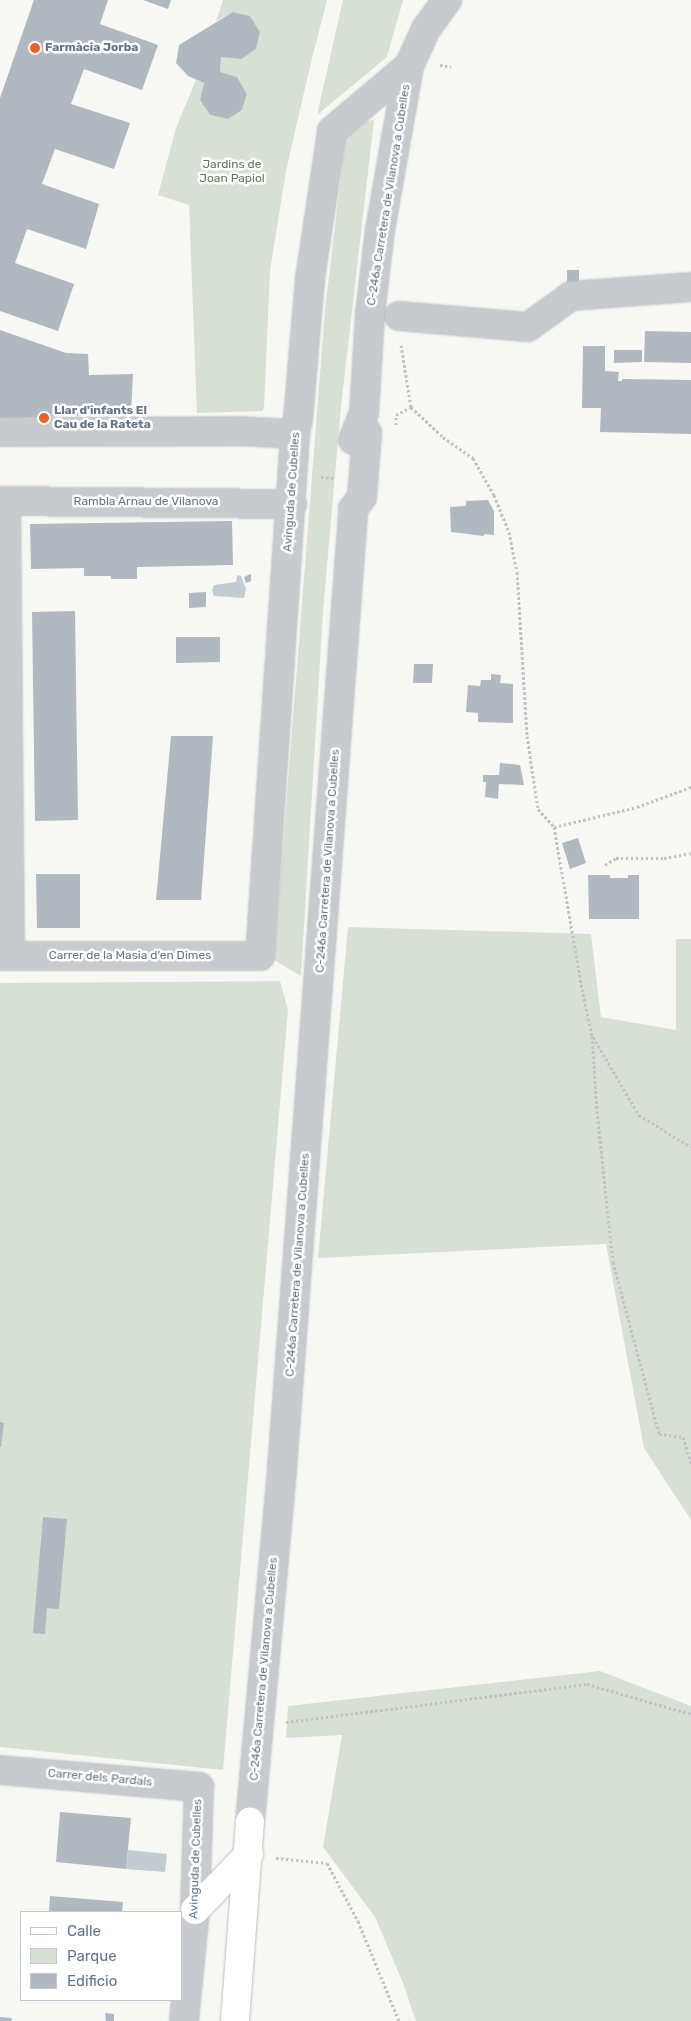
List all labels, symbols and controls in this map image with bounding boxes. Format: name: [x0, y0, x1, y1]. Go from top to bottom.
place label: Farmàcia Jorba: [45, 41, 138, 55]
marker: Farmàcia Jorba: [29, 42, 41, 54]
street label: C-246a Carretera de Vilanova a Cubelles: [364, 83, 414, 307]
park label: Jardins de Joan Papiol: [199, 158, 265, 186]
place label: Llar d'infants El Cau de la Rateta: [54, 404, 151, 432]
marker: Llar d'infants El Cau de la Rateta: [38, 412, 50, 424]
street label: Avinguda de Cubelles: [281, 432, 303, 552]
street label: Rambla Arnau de Vilanova: [73, 495, 219, 509]
street label: C-246a Carretera de Vilanova a Cubelles: [313, 749, 343, 973]
street label: Carrer de la Masia d'en Dimes: [49, 949, 211, 963]
street label: C-246a Carretera de Vilanova a Cubelles: [283, 1153, 313, 1377]
street label: C-246a Carretera de Vilanova a Cubelles: [247, 1557, 281, 1781]
street label: Carrer dels Pardals: [47, 1766, 153, 1790]
street label: Avinguda de Cubelles: [187, 1799, 205, 1919]
legend: [20, 1911, 182, 2001]
text: Calle: [67, 1922, 101, 1940]
text: Parque: [67, 1947, 117, 1965]
text: Edificio: [67, 1972, 117, 1990]

